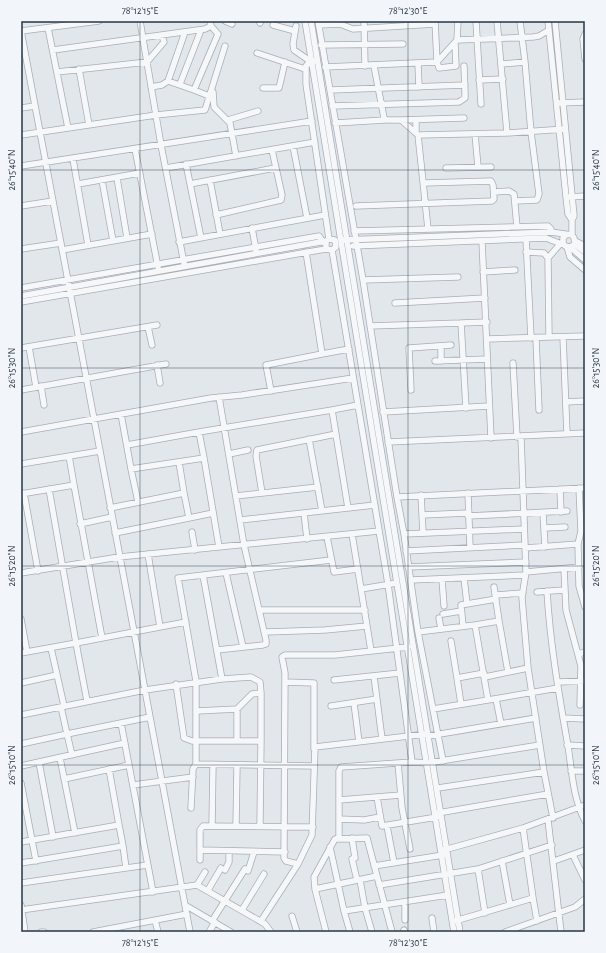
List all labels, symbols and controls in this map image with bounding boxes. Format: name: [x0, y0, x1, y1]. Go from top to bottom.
text: 78°12'15"E: [122, 6, 159, 16]
text: 78°12'30"E: [389, 6, 427, 16]
text: 26°15'40"N: [7, 149, 17, 191]
text: 26°15'40"N: [591, 149, 601, 191]
text: 26°15'30"N: [7, 348, 17, 388]
text: 26°15'30"N: [591, 348, 601, 388]
text: 26°15'20"N: [7, 546, 17, 586]
text: 26°15'20"N: [591, 546, 601, 586]
text: 26°15'10"N: [7, 745, 17, 785]
text: 26°15'10"N: [591, 745, 601, 785]
text: 78°12'15"E: [122, 938, 159, 948]
text: 78°12'30"E: [389, 938, 427, 948]

